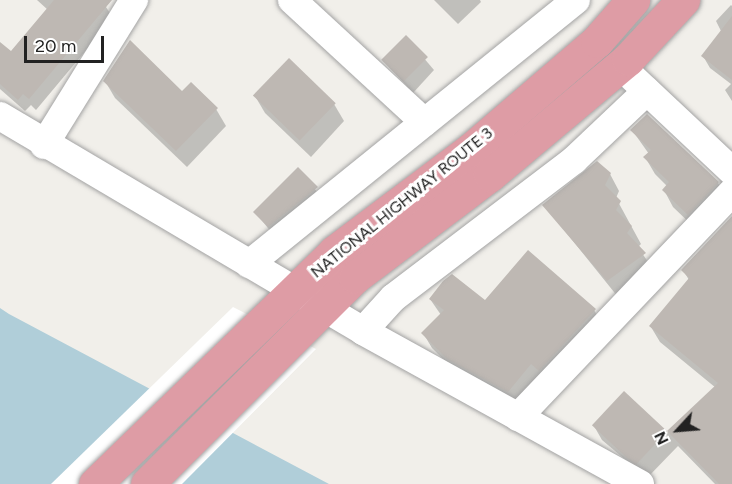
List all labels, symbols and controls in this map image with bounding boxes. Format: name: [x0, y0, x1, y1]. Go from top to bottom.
scale bar: [27, 24, 106, 62]
text: 20 m: [35, 35, 76, 57]
street label: NATIONAL HIGHWAY ROUTE 3: [307, 124, 497, 282]
north arrow: [648, 400, 708, 460]
text: N: [650, 428, 673, 448]

